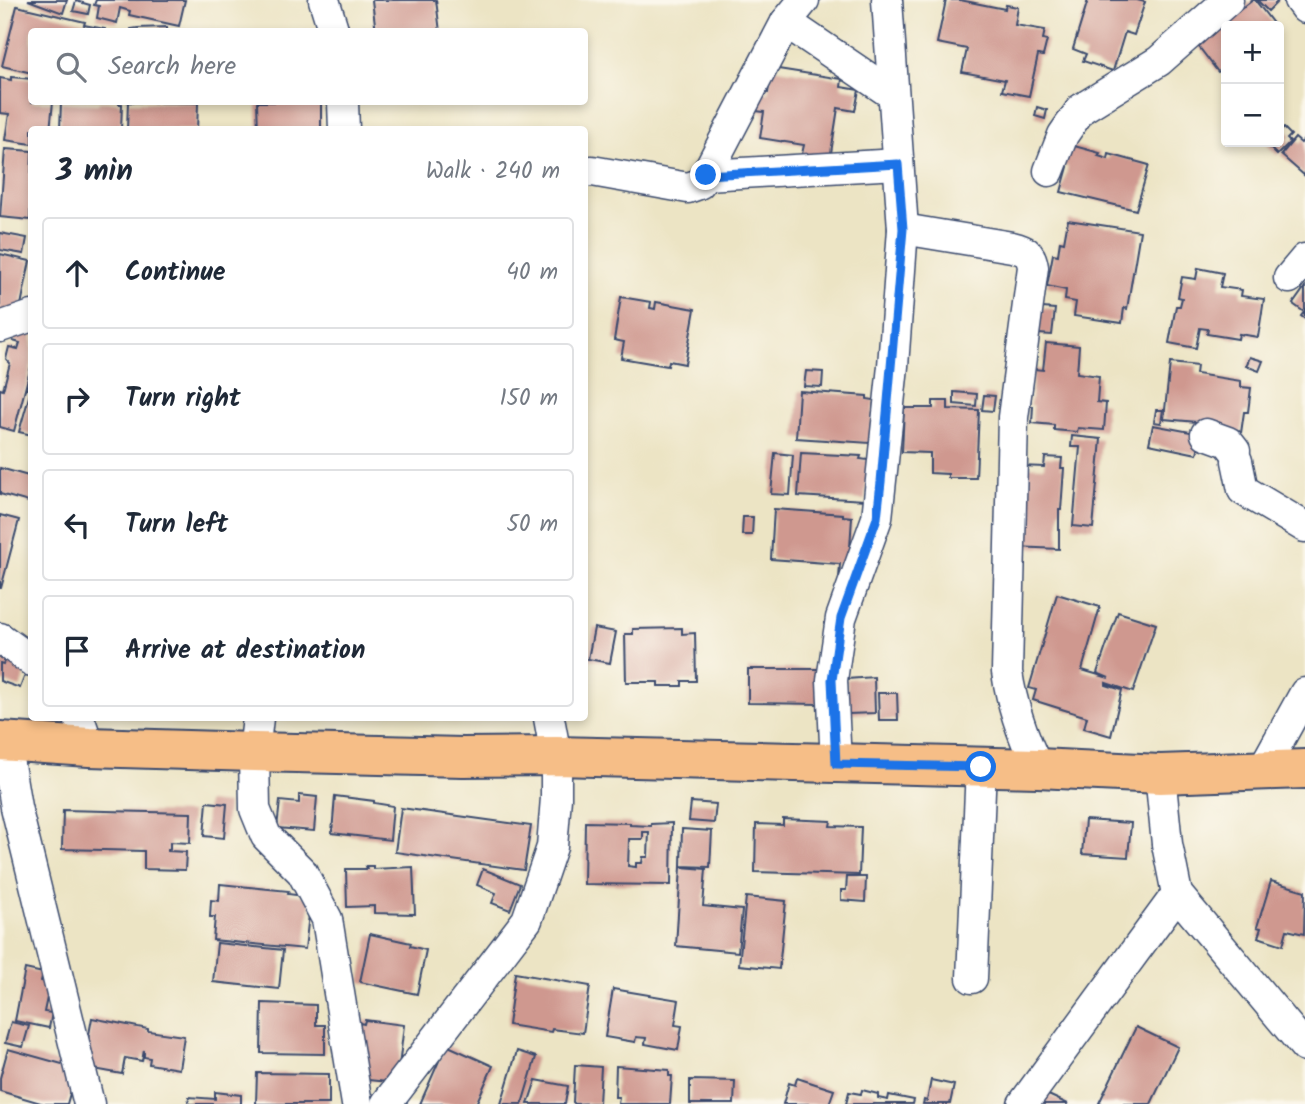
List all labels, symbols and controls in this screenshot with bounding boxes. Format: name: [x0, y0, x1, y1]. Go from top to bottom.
map controls: [1221, 21, 1284, 147]
button: +: [1221, 21, 1284, 84]
search box: [28, 28, 588, 105]
text: Search here: [108, 46, 236, 88]
icon: search: [52, 48, 90, 86]
button: −: [1221, 84, 1284, 147]
text: 3 min: [56, 148, 133, 196]
text: Walk · 240 m: [426, 154, 560, 190]
route end: [690, 159, 721, 190]
text: Continue: [125, 252, 226, 294]
icon: ahead: [58, 254, 96, 292]
text: 40 m: [506, 255, 558, 291]
text: Turn right: [125, 378, 241, 420]
icon: right: [58, 380, 96, 418]
text: 150 m: [499, 381, 558, 417]
text: Turn left: [125, 504, 228, 546]
icon: left: [58, 506, 96, 544]
text: 50 m: [507, 507, 558, 543]
text: Arrive at destination: [125, 630, 365, 672]
icon: arrive: [58, 632, 96, 670]
route start: [965, 751, 996, 782]

